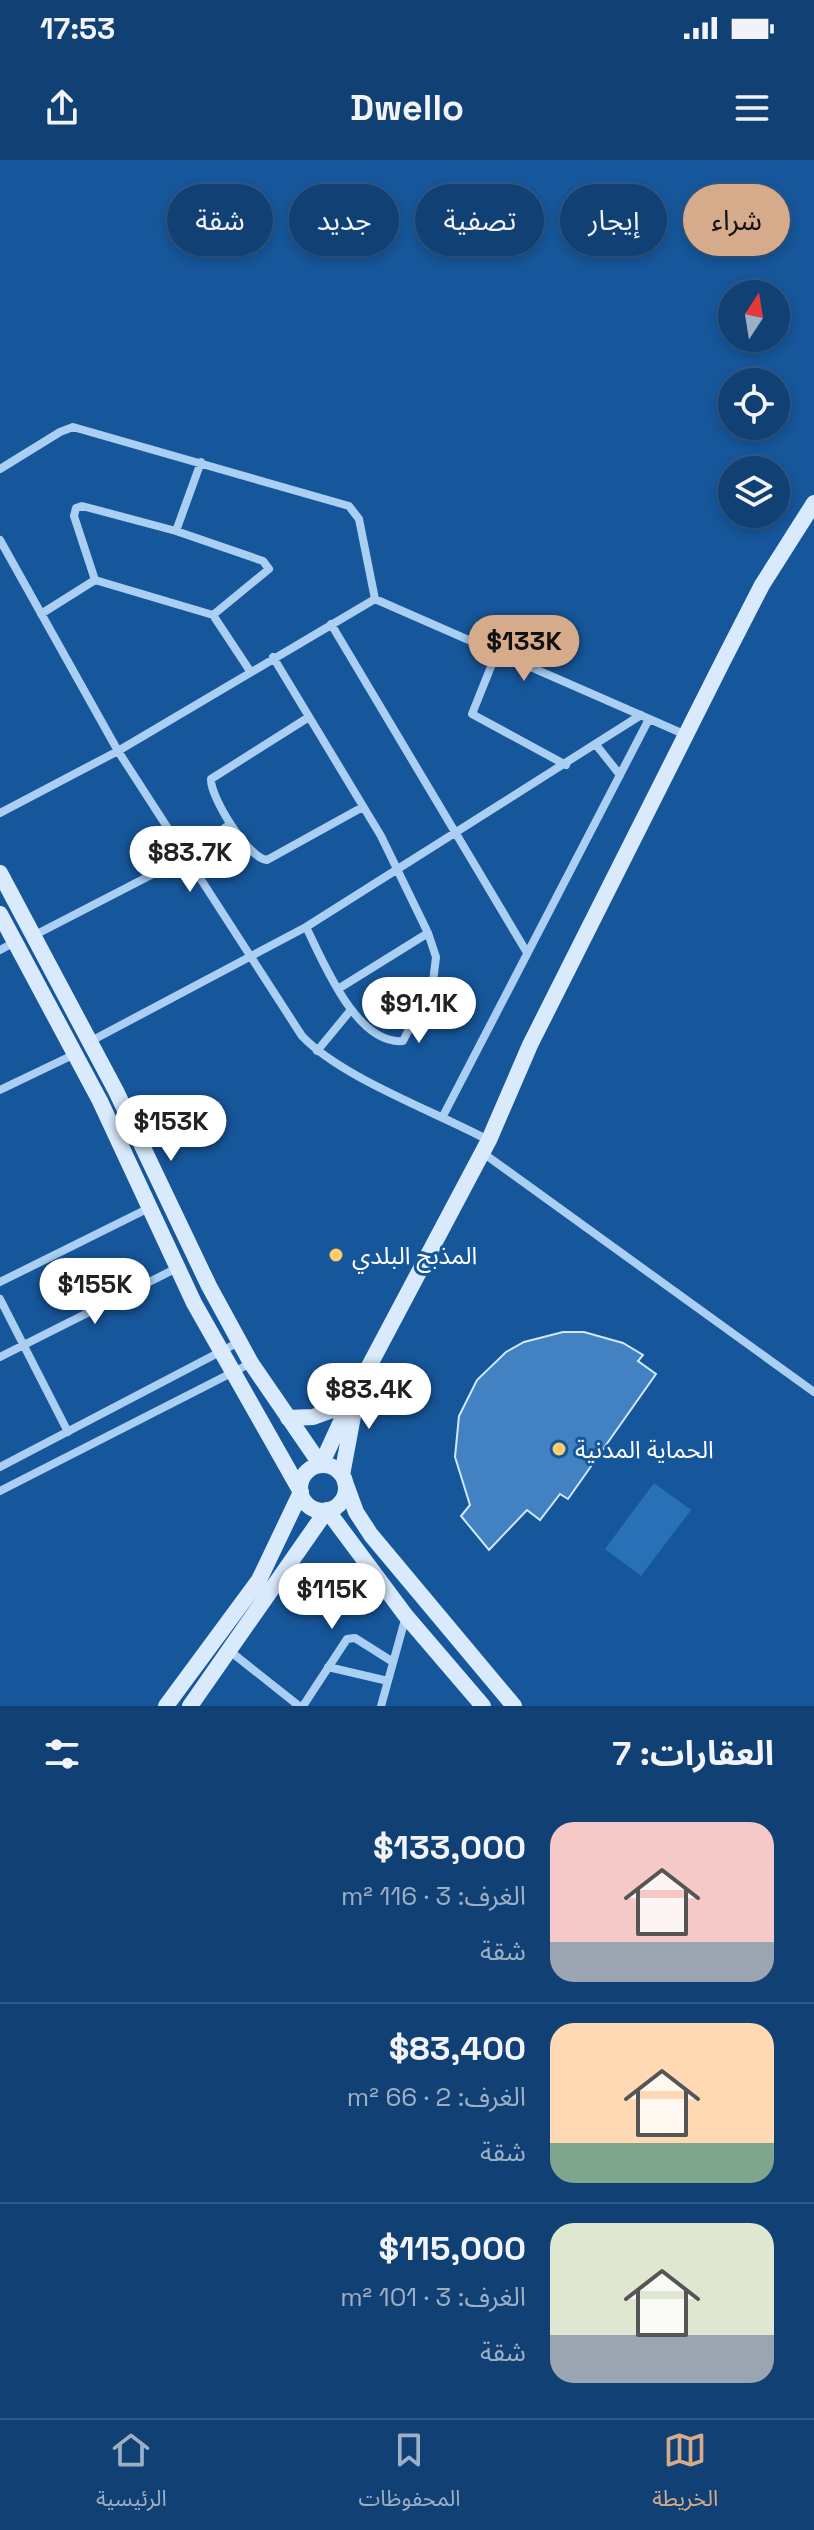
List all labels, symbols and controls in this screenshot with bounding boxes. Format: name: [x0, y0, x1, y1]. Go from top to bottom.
text: 17:53: [40, 9, 115, 48]
text: Dwello: [350, 85, 464, 131]
icon: share: [40, 86, 84, 130]
icon: menu: [730, 86, 774, 130]
chip: شقة: [167, 184, 273, 256]
chip: جديد: [289, 184, 399, 256]
chip: تصفية: [415, 184, 544, 256]
chip: إيجار: [560, 184, 667, 256]
chip: شراء: [683, 184, 790, 256]
north arrow: [718, 280, 790, 352]
map controls: [718, 280, 790, 528]
button: locate: [718, 368, 790, 440]
button: layers: [718, 456, 790, 528]
pin: $133K: [468, 615, 580, 683]
text: $133K: [486, 624, 562, 658]
pin: $83.7K: [125, 826, 255, 894]
text: $83.7K: [148, 835, 232, 869]
pin: $91.1K: [354, 977, 484, 1045]
text: $91.1K: [380, 986, 458, 1020]
pin: $153K: [115, 1095, 227, 1163]
text: $153K: [133, 1104, 209, 1138]
place label: المذبح البلدي: [352, 1240, 477, 1274]
marker: المذبح البلدي: [327, 1246, 345, 1264]
pin: $155K: [39, 1258, 151, 1326]
text: $155K: [58, 1267, 132, 1301]
pin: $83.4K: [304, 1363, 434, 1431]
text: $83.4K: [325, 1372, 413, 1406]
place label: الحماية المدنية: [575, 1434, 714, 1465]
marker: الحماية المدنية: [550, 1440, 568, 1458]
pin: $115K: [276, 1563, 388, 1631]
text: $115K: [296, 1572, 368, 1606]
icon: filters: [40, 1732, 84, 1776]
text: العقارات: 7: [612, 1732, 774, 1775]
text: $133,000: [373, 1826, 526, 1869]
icon: home: [614, 1854, 710, 1950]
text: الغرف: 3 · 116 m²: [341, 1879, 526, 1913]
text: شقة: [480, 1934, 526, 1968]
text: $83,400: [389, 2027, 526, 2070]
icon: home: [614, 2055, 710, 2151]
text: الغرف: 2 · 66 m²: [347, 2080, 526, 2114]
text: شقة: [480, 2135, 526, 2169]
text: $115,000: [379, 2227, 526, 2270]
icon: home: [614, 2255, 710, 2351]
text: الغرف: 3 · 101 m²: [340, 2280, 526, 2314]
text: شقة: [480, 2335, 526, 2369]
tab: الرئيسية: [96, 2428, 167, 2522]
tab: المحفوظات: [358, 2428, 460, 2522]
tab: الخريطة: [652, 2428, 718, 2522]

